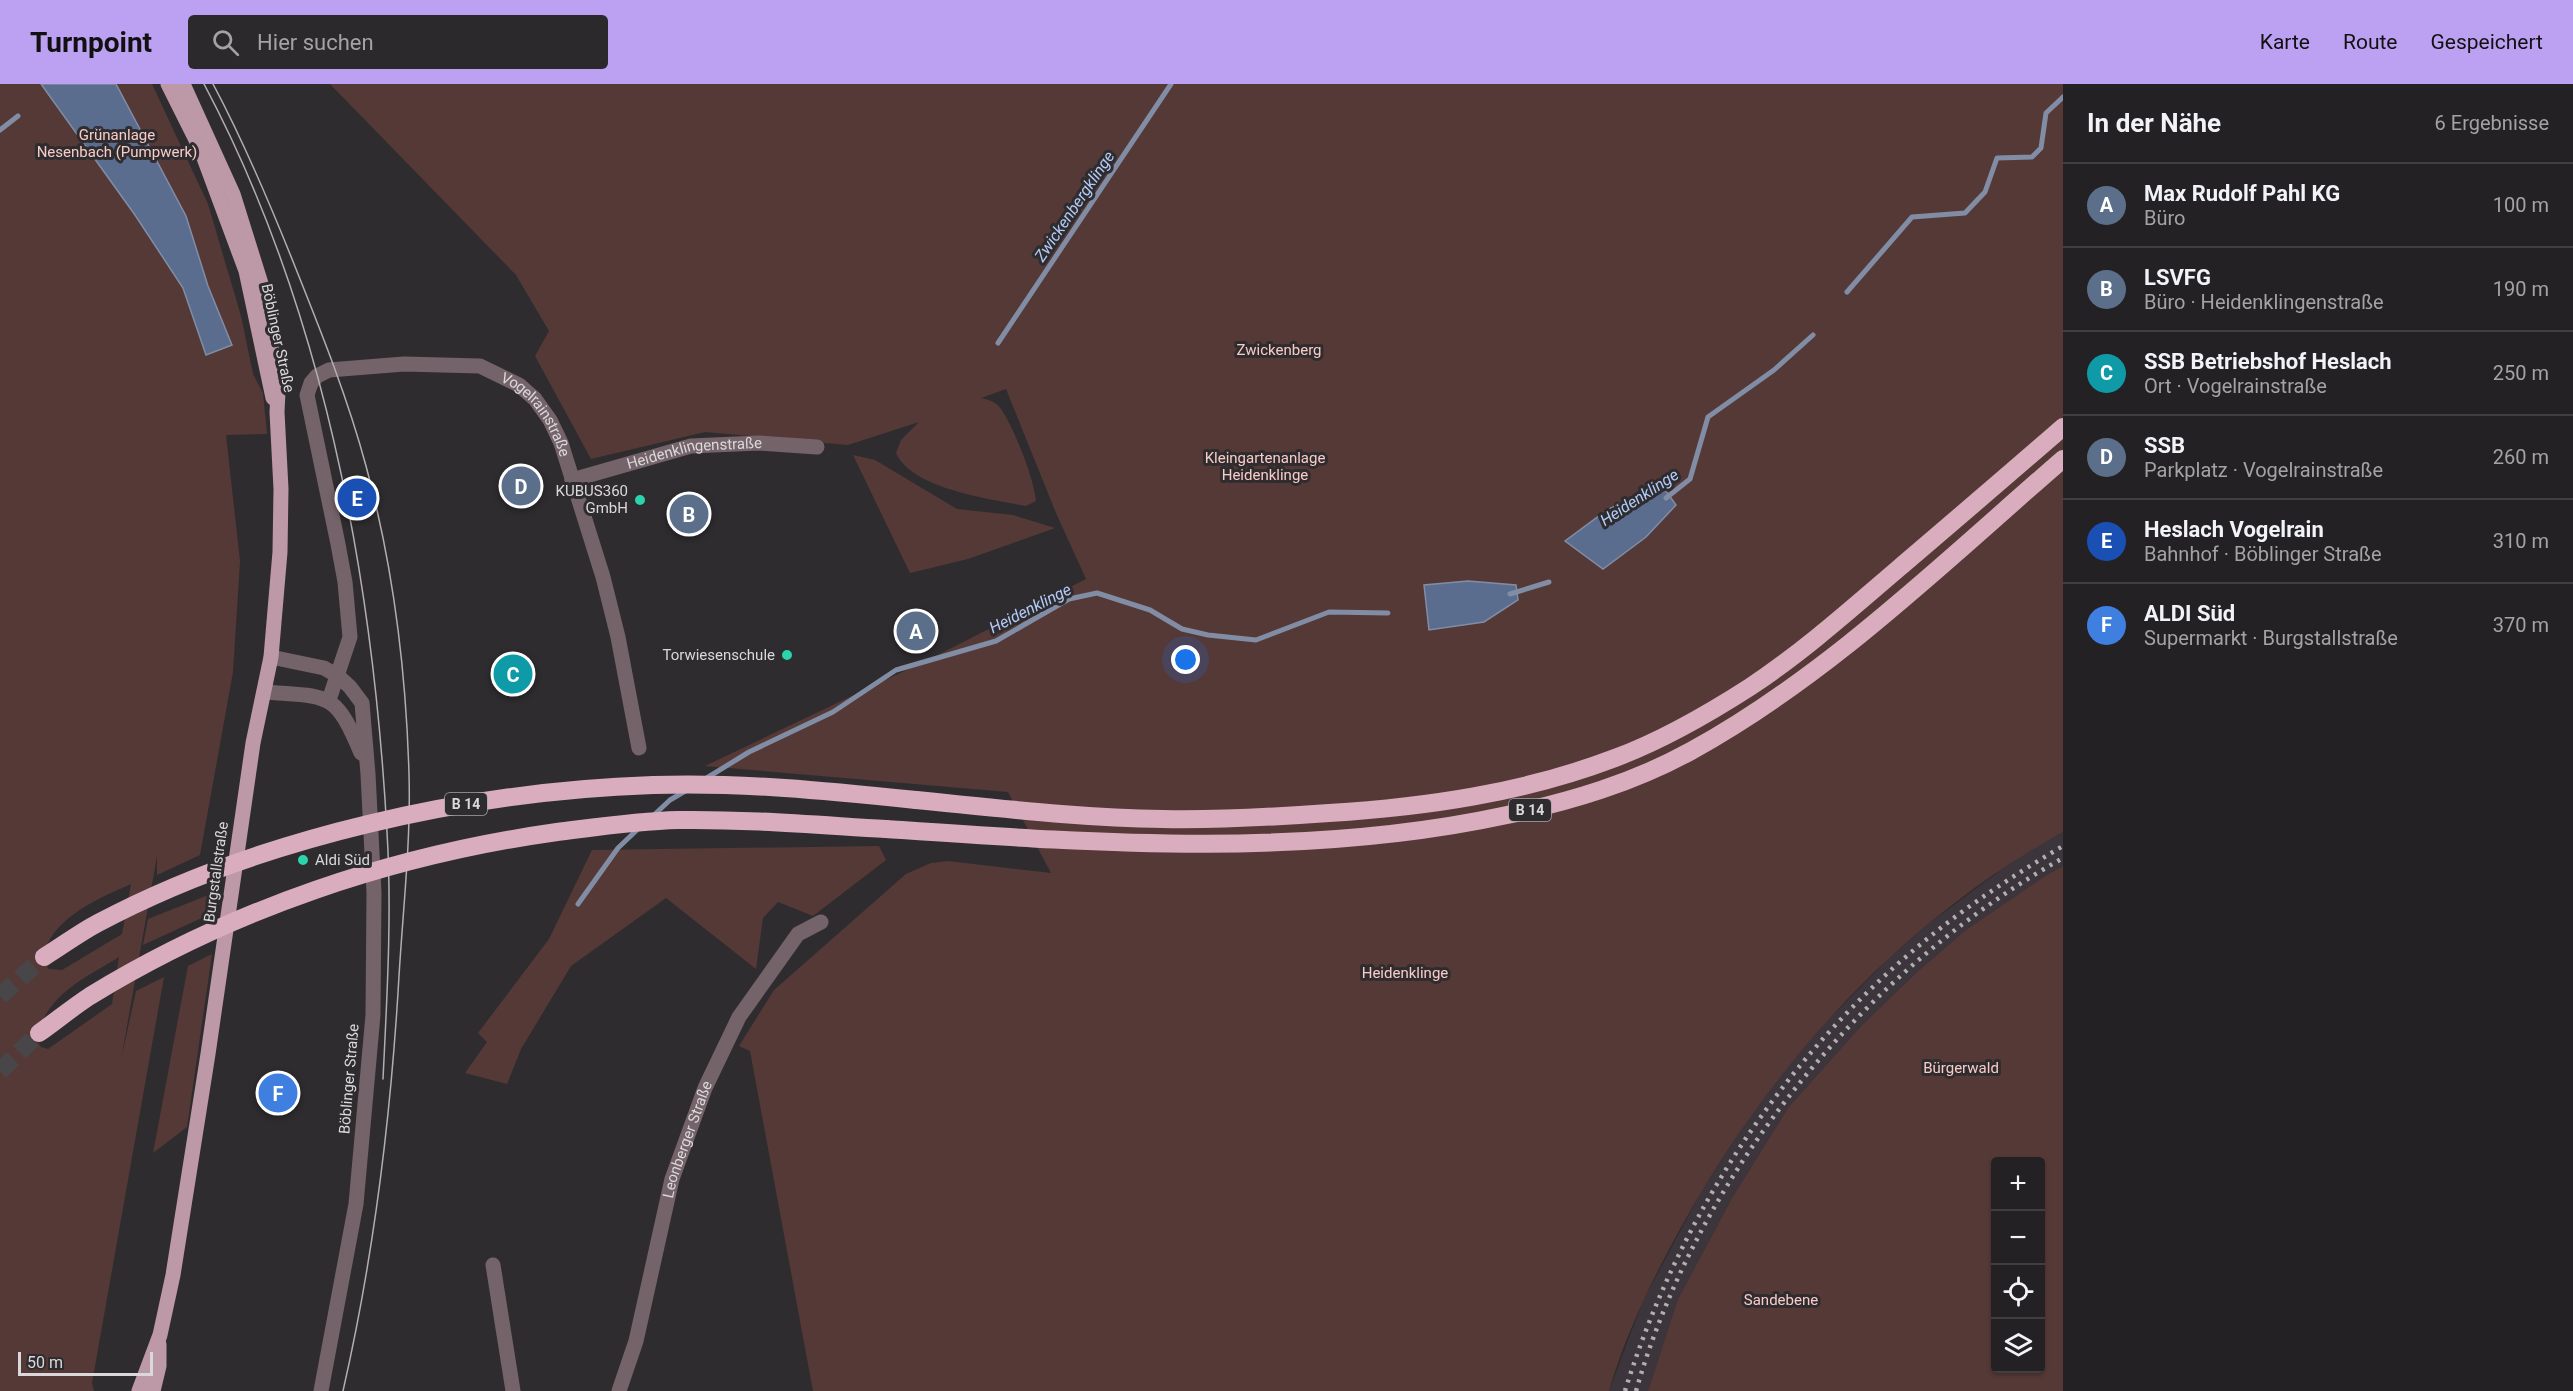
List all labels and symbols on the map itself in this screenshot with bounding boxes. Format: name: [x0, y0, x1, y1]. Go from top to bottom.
park label: Grünanlage Nesenbach (Pumpwerk): [37, 126, 197, 161]
water label: Zwickenbergklinge: [1030, 148, 1118, 266]
street label: Böblinger Straße: [258, 282, 298, 394]
park label: Zwickenberg: [1237, 341, 1322, 359]
street label: Vogelrainstraße: [498, 369, 574, 459]
street label: Heidenklingenstraße: [625, 434, 762, 473]
park label: Kleingartenanlage Heidenklinge: [1205, 449, 1325, 484]
pin: D: [502, 464, 540, 508]
water label: Heidenklinge: [1597, 465, 1682, 530]
pin: E: [338, 476, 376, 520]
place label: KUBUS360 GmbH: [556, 482, 628, 517]
pin: B: [670, 492, 708, 536]
marker: KUBUS360 GmbH: [633, 493, 647, 507]
water label: Heidenklinge: [986, 580, 1074, 637]
pin: A: [896, 608, 936, 654]
your location: [1171, 645, 1200, 674]
place label: Torwiesenschule: [662, 646, 775, 664]
marker: Torwiesenschule: [780, 648, 794, 662]
pin: C: [494, 652, 532, 696]
road number: B 14: [445, 793, 487, 815]
road number: B 14: [1509, 799, 1551, 821]
street label: Burgstallstraße: [200, 820, 232, 924]
place label: Aldi Süd: [315, 851, 370, 869]
marker: Aldi Süd: [296, 853, 310, 867]
park label: Heidenklinge: [1362, 964, 1448, 982]
street label: Böblinger Straße: [335, 1023, 363, 1135]
park label: Bürgerwald: [1923, 1059, 1999, 1077]
pin: F: [258, 1070, 298, 1116]
street label: Leonberger Straße: [659, 1078, 716, 1200]
park label: Sandebene: [1744, 1291, 1818, 1309]
scale bar: [18, 1349, 153, 1376]

